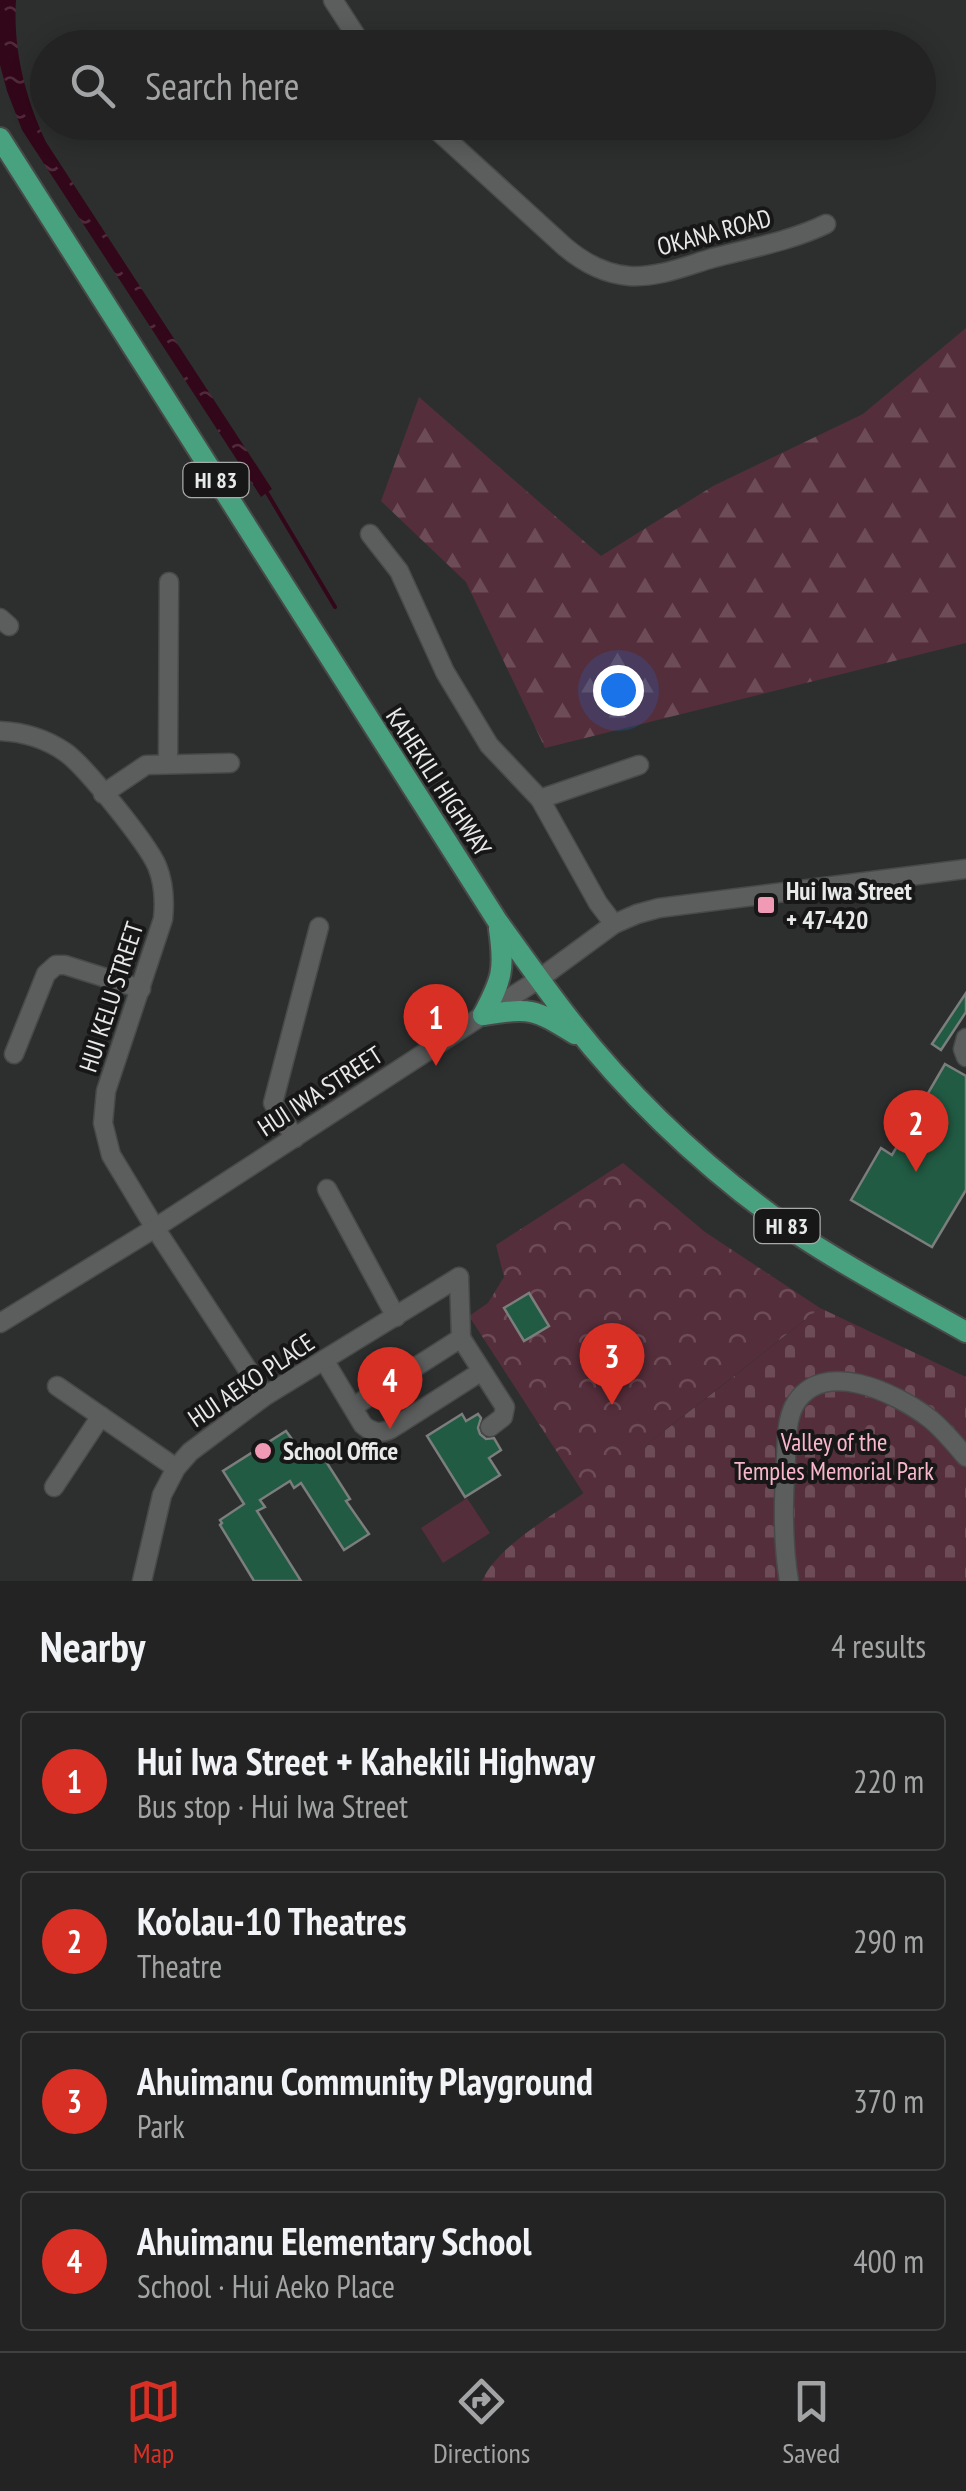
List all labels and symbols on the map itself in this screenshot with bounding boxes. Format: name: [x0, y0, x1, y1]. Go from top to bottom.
street label: OKANA ROAD: [654, 201, 774, 263]
road number: HI 83: [184, 463, 248, 497]
your location: [593, 665, 644, 716]
street label: KAHEKILI HIGHWAY: [379, 702, 499, 863]
place label: Hui Iwa Street + 47-420: [786, 875, 913, 936]
marker: Hui Iwa Street + 47-420: [755, 894, 777, 916]
street label: HUI KELU STREET: [72, 918, 150, 1076]
pin: 1: [404, 984, 468, 1066]
street label: HUI IWA STREET: [252, 1039, 388, 1143]
pin: 2: [884, 1090, 948, 1172]
road number: HI 83: [754, 1209, 820, 1243]
pin: 3: [580, 1322, 644, 1405]
street label: HUI AEKO PLACE: [182, 1326, 320, 1434]
pin: 4: [358, 1346, 422, 1429]
park label: Valley of the Temples Memorial Park: [734, 1426, 934, 1487]
place label: School Office: [283, 1435, 398, 1467]
marker: School Office: [252, 1440, 274, 1462]

